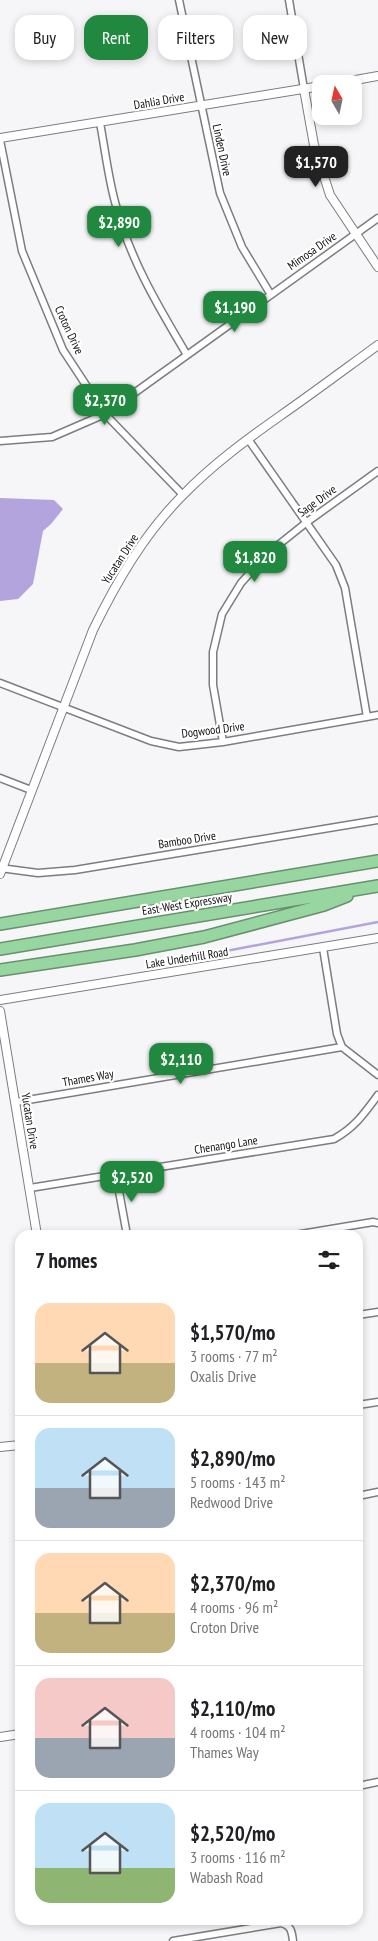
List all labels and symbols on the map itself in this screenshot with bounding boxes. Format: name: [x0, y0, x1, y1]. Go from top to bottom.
north arrow: [312, 75, 362, 125]
street label: Dahlia Drive: [133, 89, 185, 112]
street label: Linden Drive: [210, 123, 235, 177]
pin: $1,570: [275, 146, 357, 188]
pin: $2,890: [78, 206, 160, 248]
street label: Mimosa Drive: [284, 228, 339, 273]
pin: $1,190: [194, 290, 276, 333]
street label: Croton Drive: [52, 303, 87, 356]
pin: $2,370: [64, 384, 146, 426]
street label: Sage Drive: [294, 481, 339, 520]
street label: Yucatan Drive: [98, 531, 141, 587]
pin: $1,820: [214, 540, 296, 583]
street label: Dogwood Drive: [180, 718, 245, 741]
street label: Bamboo Drive: [157, 828, 217, 851]
street label: East-West Expressway: [141, 889, 234, 918]
street label: Lake Underhill Road: [145, 944, 229, 971]
pin: $2,110: [140, 1042, 222, 1085]
street label: Thames Way: [61, 1066, 115, 1089]
street label: Yucatan Drive: [19, 1092, 42, 1150]
street label: Chenango Lane: [193, 1132, 259, 1157]
pin: $2,520: [91, 1160, 173, 1203]

